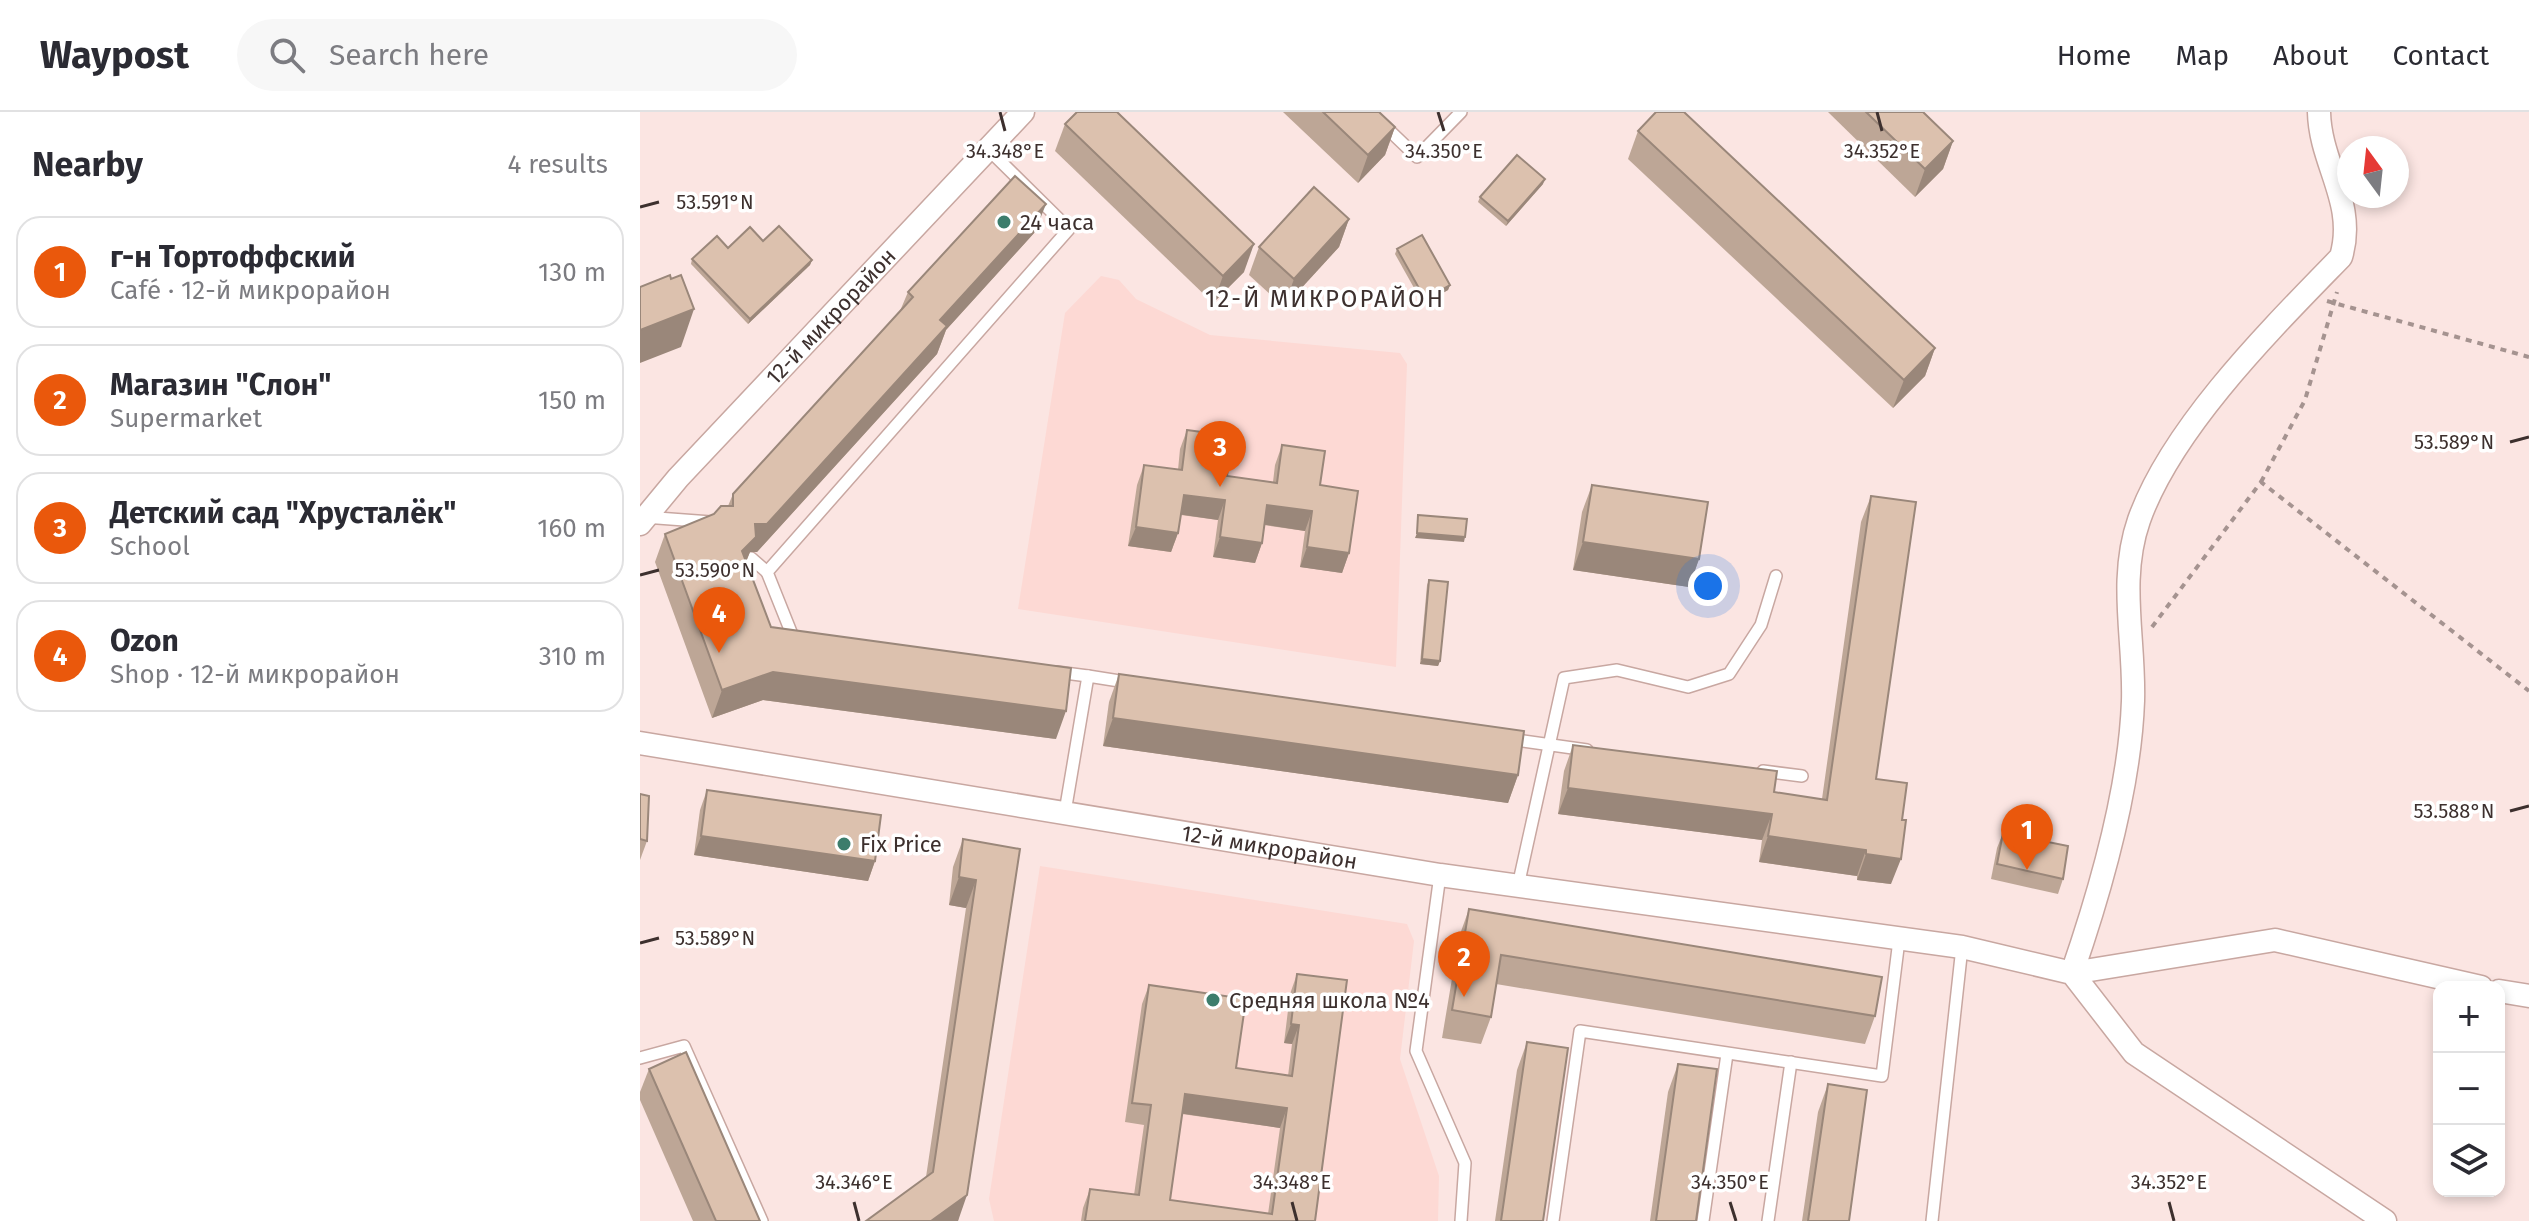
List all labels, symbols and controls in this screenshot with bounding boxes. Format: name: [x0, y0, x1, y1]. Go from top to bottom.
search box: [237, 19, 797, 91]
text: Waypost: [40, 32, 189, 78]
icon: search: [265, 33, 309, 77]
text: Search here: [329, 37, 489, 73]
text: Home: [2057, 39, 2131, 72]
text: Map: [2175, 39, 2229, 72]
text: About: [2273, 39, 2348, 72]
text: Contact: [2392, 39, 2489, 72]
north arrow: [2337, 136, 2409, 208]
text: 34.348°E: [966, 139, 1044, 163]
text: 34.350°E: [1405, 139, 1483, 163]
text: 34.352°E: [1844, 139, 1920, 163]
text: Nearby: [32, 144, 143, 185]
text: 4 results: [507, 149, 608, 180]
text: 53.591°N: [676, 190, 754, 214]
place label: 24 часа: [1020, 209, 1094, 236]
marker: 24 часа: [995, 213, 1013, 231]
text: г-н Тортоффский: [110, 239, 356, 275]
street label: 12-й микрорайон: [760, 243, 902, 390]
text: 1: [54, 257, 66, 288]
text: 130 m: [538, 257, 606, 288]
text: Café · 12-й микрорайон: [110, 275, 391, 306]
district label: 12-Й МИКРОРАЙОН: [1205, 285, 1445, 313]
text: Магазин "Слон": [110, 367, 331, 403]
text: 2: [53, 385, 67, 416]
text: 150 m: [538, 385, 606, 416]
text: Supermarket: [110, 403, 262, 434]
pin: 3: [1194, 421, 1246, 487]
text: 53.589°N: [2414, 430, 2494, 454]
text: Детский сад "Хрусталёк": [110, 495, 456, 531]
text: 3: [53, 513, 67, 544]
text: 160 m: [537, 513, 606, 544]
text: School: [110, 531, 190, 562]
text: 53.590°N: [675, 558, 755, 582]
your location: [1688, 566, 1728, 606]
pin: 4: [693, 587, 745, 653]
text: Ozon: [110, 623, 179, 659]
text: 4: [53, 641, 67, 672]
text: 310 m: [539, 641, 606, 672]
text: Shop · 12-й микрорайон: [110, 659, 400, 690]
text: 53.588°N: [2413, 799, 2495, 823]
pin: 1: [2001, 804, 2053, 870]
street label: 12-й микрорайон: [1180, 820, 1359, 875]
place label: Fix Price: [860, 831, 942, 858]
marker: Fix Price: [835, 835, 853, 853]
text: 53.589°N: [675, 926, 755, 950]
pin: 2: [1438, 931, 1490, 997]
map controls: [2433, 981, 2505, 1197]
button: +: [2433, 981, 2505, 1053]
place label: Средняя школа №4: [1229, 987, 1430, 1014]
marker: Средняя школа №4: [1204, 991, 1222, 1009]
button: −: [2433, 1053, 2505, 1125]
button: layers: [2433, 1125, 2505, 1197]
text: 34.346°E: [815, 1170, 893, 1194]
text: 34.348°E: [1253, 1170, 1331, 1194]
text: 34.350°E: [1691, 1170, 1769, 1194]
text: 34.352°E: [2131, 1170, 2207, 1194]

